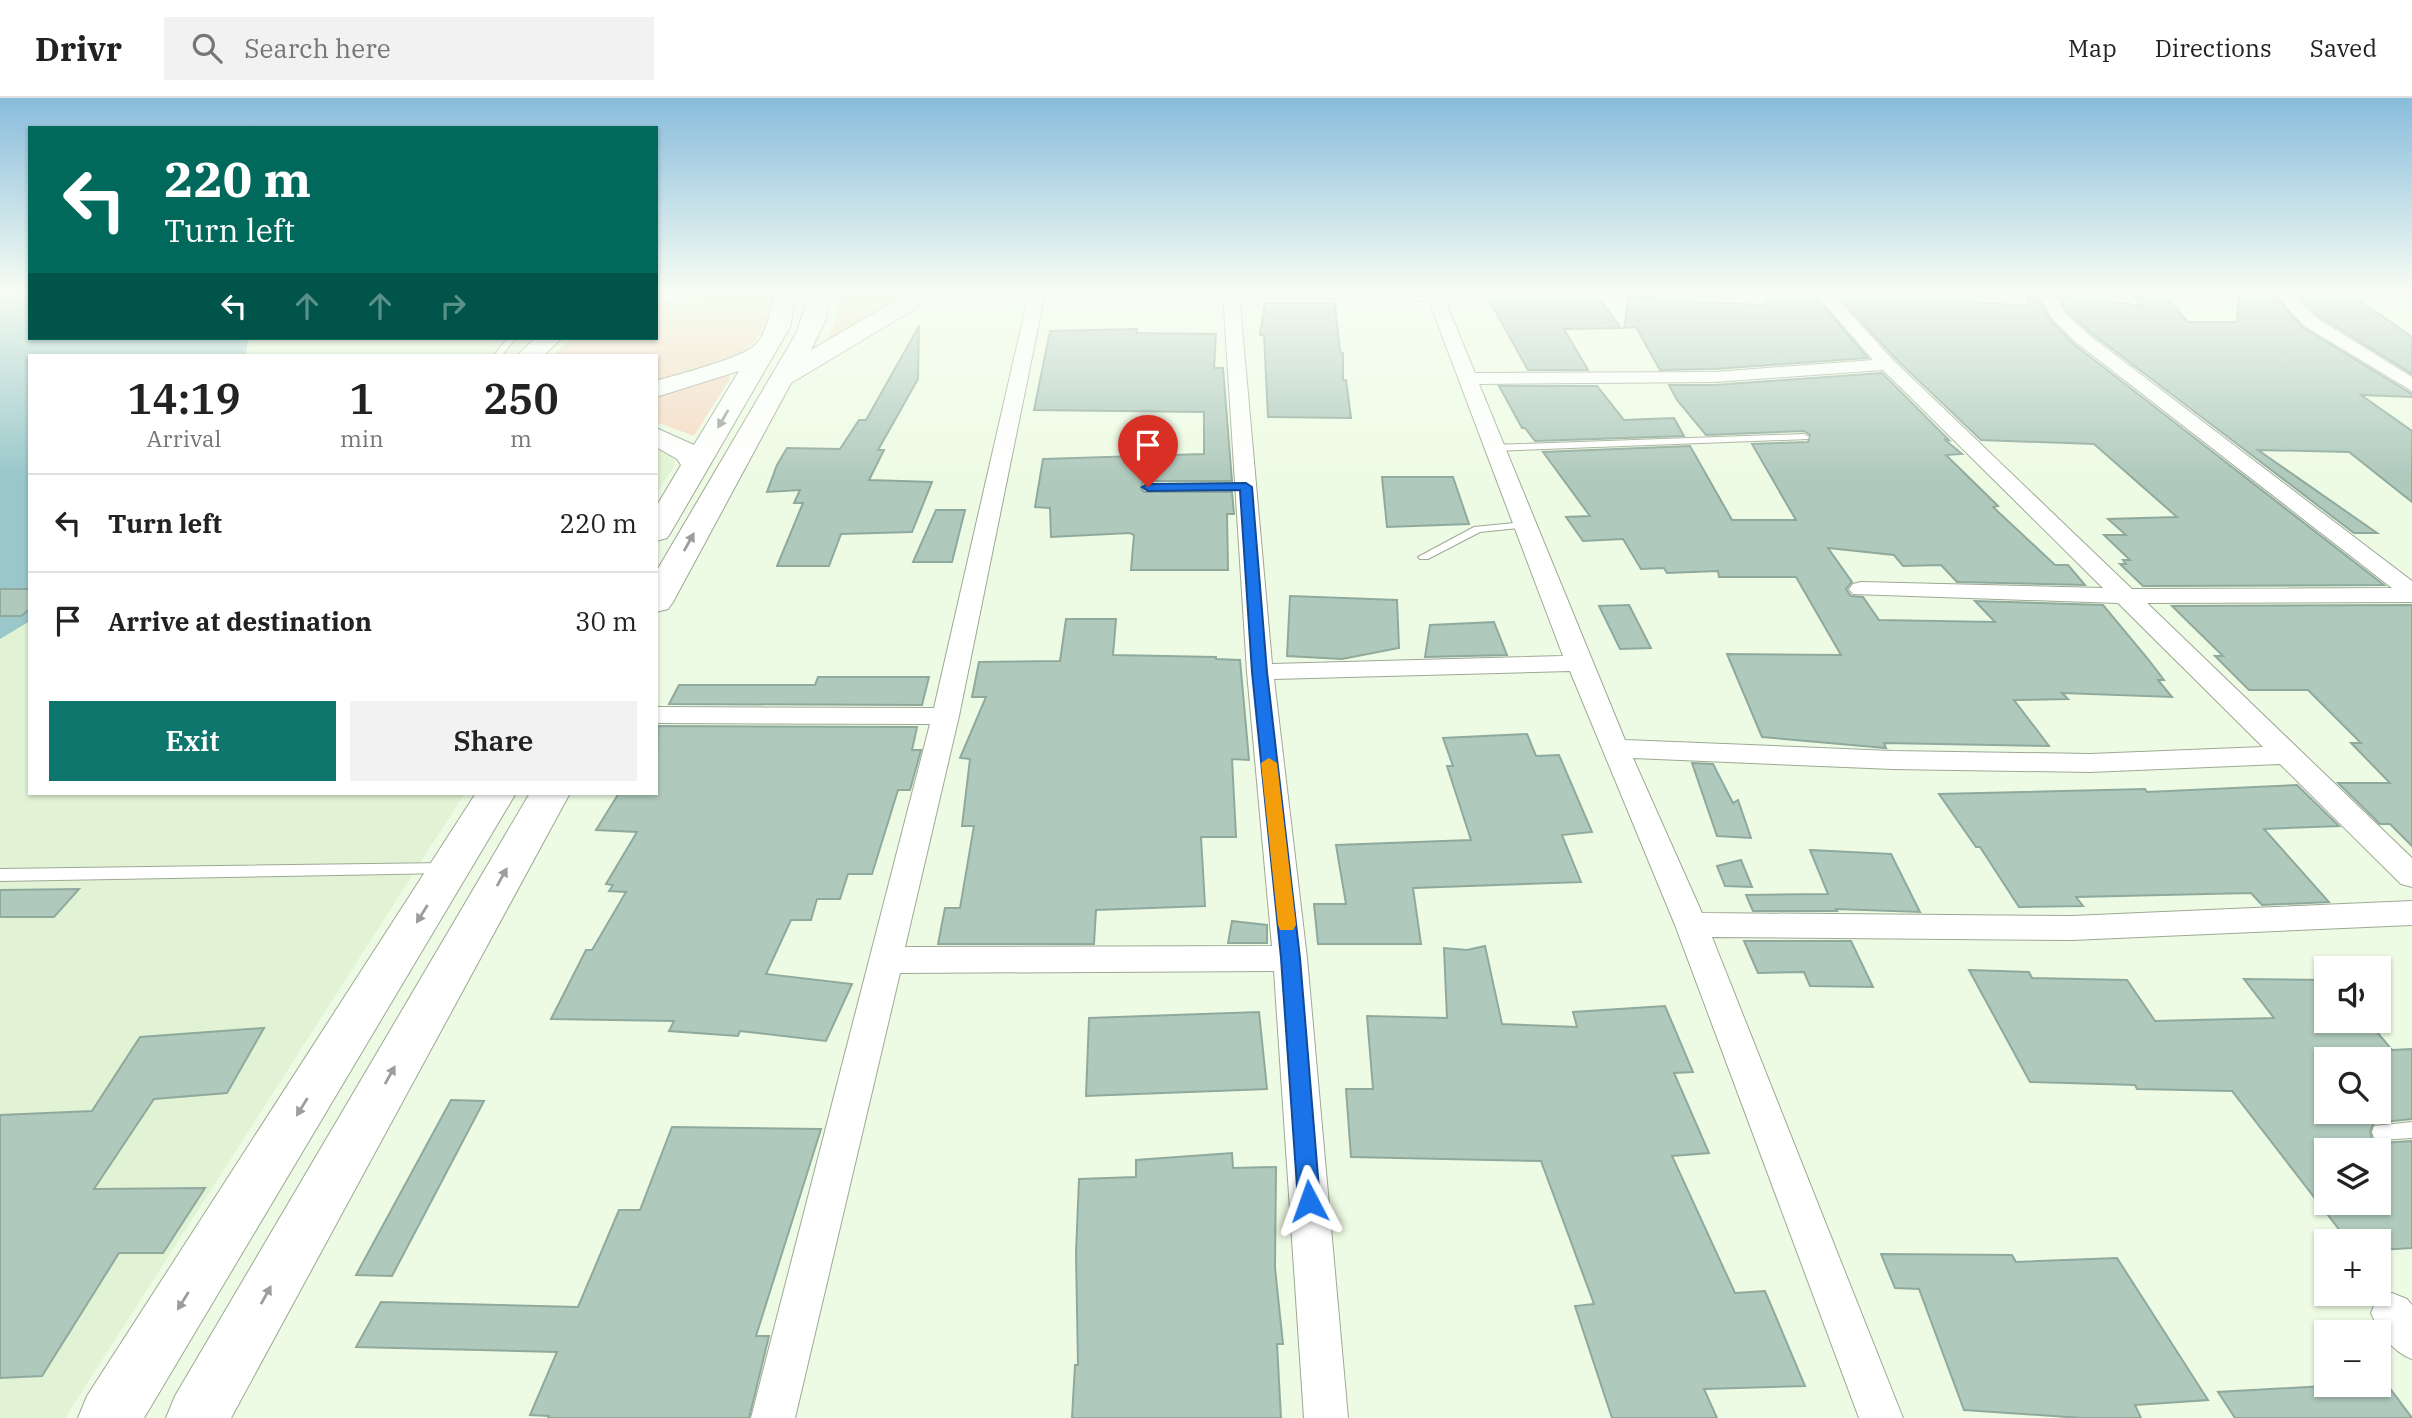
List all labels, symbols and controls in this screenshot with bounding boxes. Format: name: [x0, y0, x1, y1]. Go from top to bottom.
search box: [164, 17, 654, 80]
text: Drivr: [35, 27, 122, 70]
icon: search: [188, 29, 226, 67]
text: Search here: [244, 31, 391, 65]
text: Map: [2068, 32, 2117, 64]
text: Directions: [2155, 32, 2272, 64]
text: Saved: [2310, 32, 2377, 64]
text: 220 m: [164, 147, 311, 210]
icon: left: [49, 154, 140, 245]
text: Turn left: [164, 209, 295, 251]
icon: left: [215, 287, 253, 325]
icon: ahead: [288, 287, 326, 325]
icon: ahead: [361, 287, 399, 325]
icon: right: [434, 287, 472, 325]
text: 14:19: [127, 371, 241, 426]
text: 1: [349, 371, 374, 426]
text: 250: [483, 371, 559, 426]
one-way arrow: [717, 409, 729, 429]
pin: [1118, 415, 1178, 487]
text: Arrival: [147, 423, 221, 453]
text: min: [340, 423, 384, 453]
text: m: [510, 423, 532, 453]
icon: arrive: [1129, 426, 1167, 464]
icon: left: [49, 504, 87, 542]
text: Turn left: [108, 506, 222, 540]
text: 220 m: [559, 506, 637, 540]
one-way arrow: [683, 533, 695, 552]
icon: arrive: [49, 602, 87, 640]
text: Arrive at destination: [108, 604, 372, 638]
text: 30 m: [575, 604, 637, 638]
button: Exit: [49, 701, 336, 781]
button: Share: [350, 701, 637, 781]
one-way arrow: [496, 868, 508, 887]
one-way arrow: [416, 904, 429, 923]
map controls: [2314, 956, 2391, 1397]
button: sound: [2314, 956, 2391, 1033]
button: search: [2314, 1047, 2391, 1124]
one-way arrow: [384, 1066, 396, 1085]
one-way arrow: [296, 1098, 309, 1117]
button: layers: [2314, 1138, 2391, 1215]
position arrow: [1272, 1164, 1346, 1238]
button: +: [2314, 1229, 2391, 1306]
one-way arrow: [260, 1285, 272, 1304]
one-way arrow: [176, 1291, 189, 1310]
button: −: [2314, 1320, 2391, 1397]

